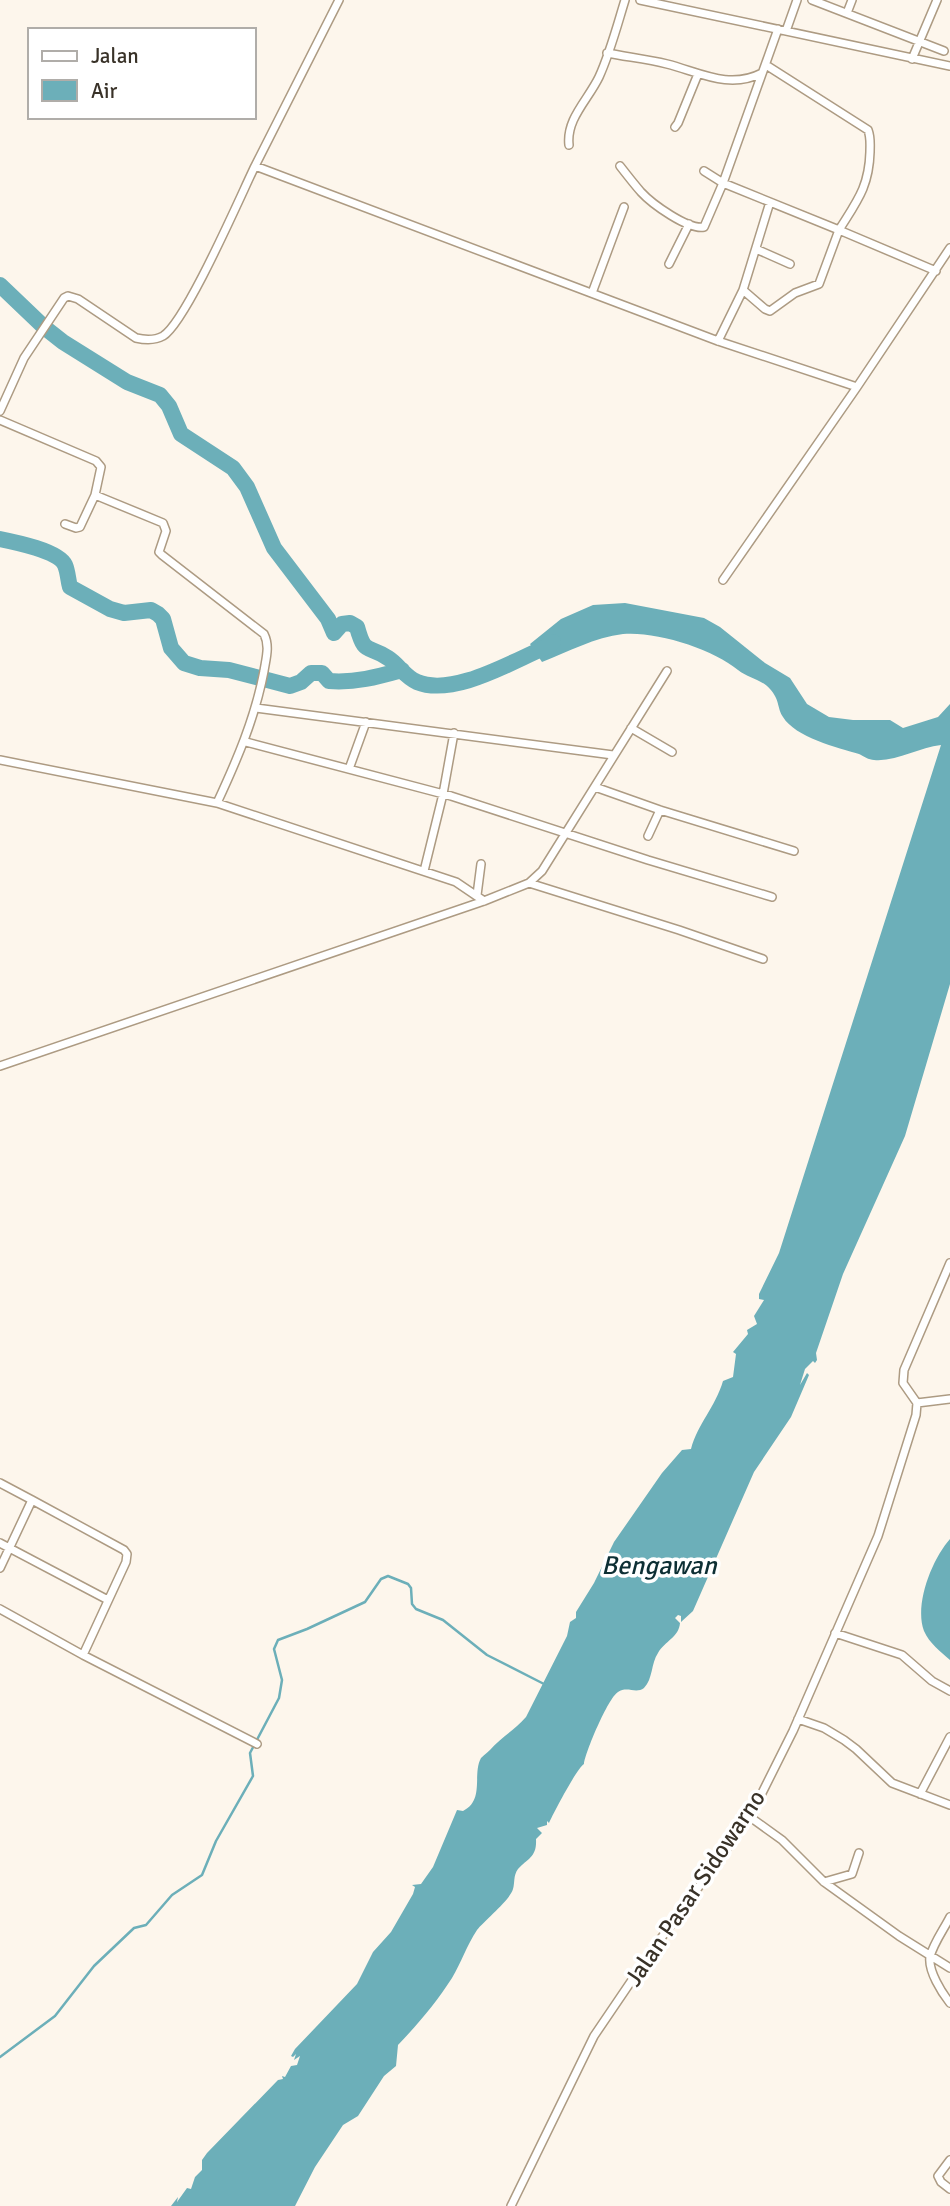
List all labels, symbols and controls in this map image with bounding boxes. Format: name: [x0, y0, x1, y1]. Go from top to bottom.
legend: [28, 28, 256, 119]
text: Jalan: [91, 43, 139, 69]
text: Air: [91, 78, 118, 104]
water label: Bengawan: [601, 1550, 718, 1582]
street label: Jalan Pasar Sidowarno: [618, 1784, 772, 1992]

